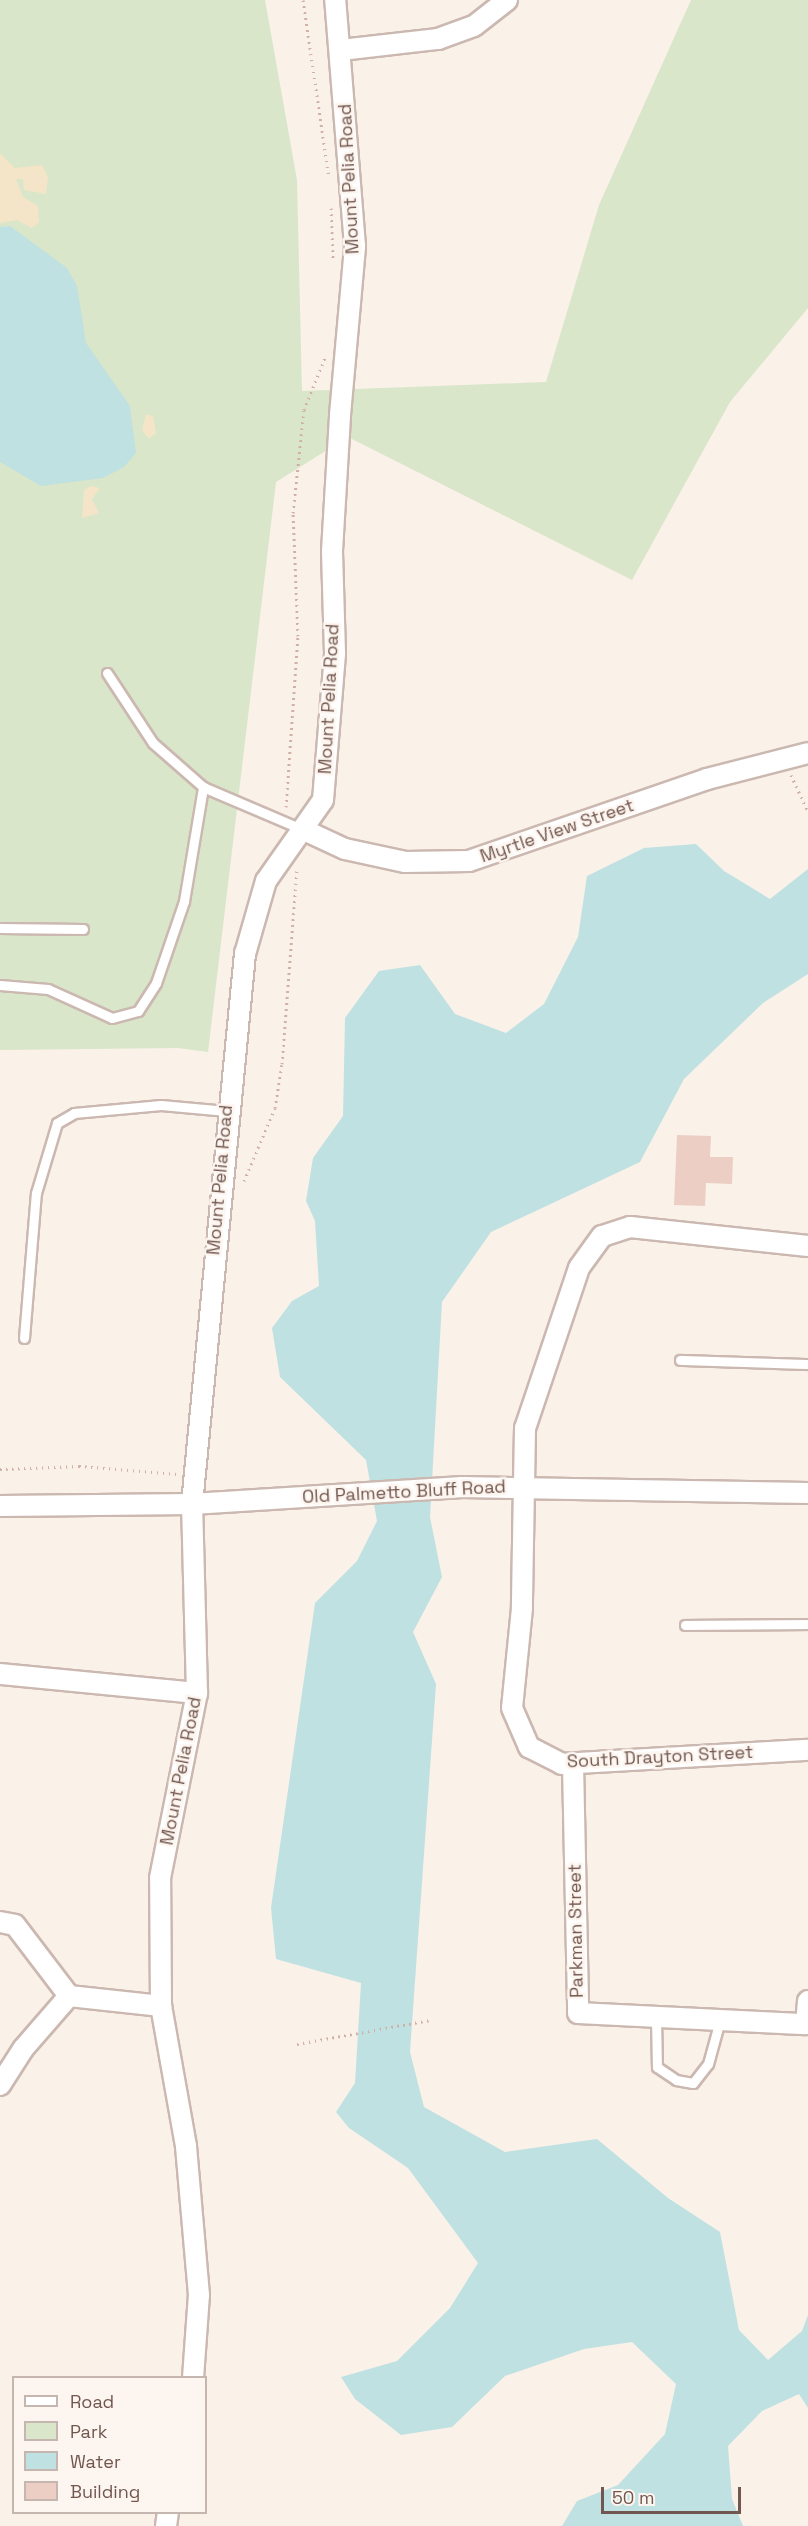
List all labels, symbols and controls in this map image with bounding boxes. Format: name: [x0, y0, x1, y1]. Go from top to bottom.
street label: Mount Pelia Road: [334, 103, 364, 255]
street label: Mount Pelia Road: [314, 623, 344, 775]
street label: Myrtle View Street: [477, 795, 637, 867]
street label: Mount Pelia Road: [203, 1104, 237, 1256]
street label: Old Palmetto Bluff Road: [302, 1476, 506, 1508]
street label: Mount Pelia Road: [156, 1695, 206, 1847]
street label: South Drayton Street: [566, 1741, 754, 1773]
street label: Parkman Street: [564, 1864, 588, 1998]
legend: [12, 2376, 207, 2514]
text: Road: [70, 2390, 114, 2413]
text: Park: [70, 2420, 107, 2443]
text: Water: [70, 2450, 121, 2473]
scale bar: [604, 2475, 744, 2513]
text: Building: [70, 2480, 140, 2503]
text: 50 m: [612, 2486, 654, 2509]

